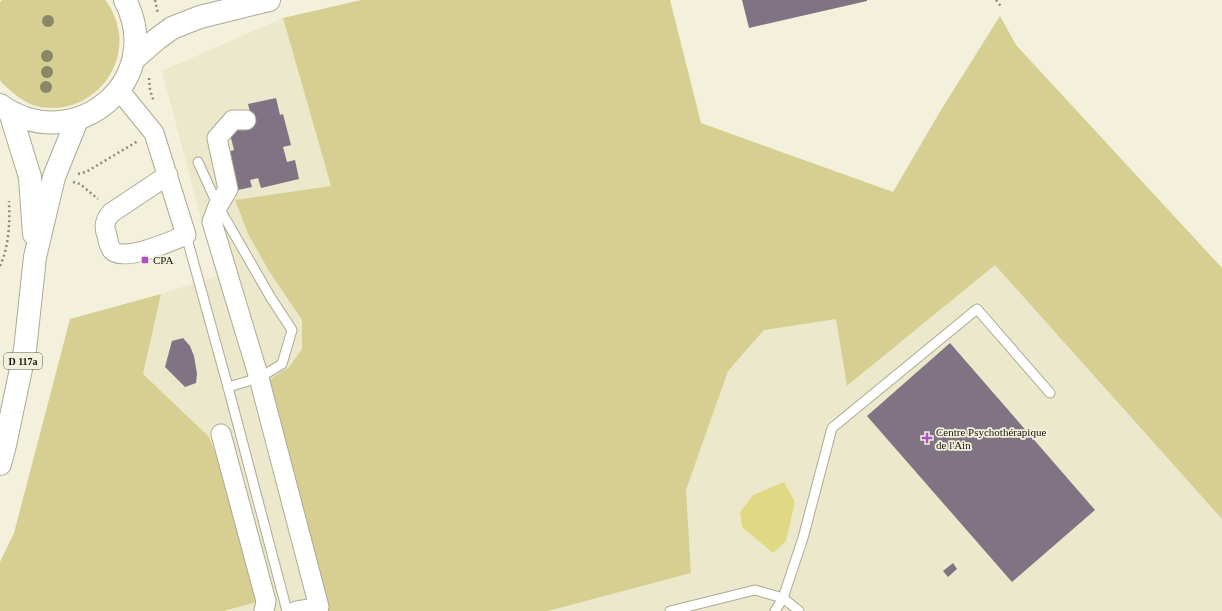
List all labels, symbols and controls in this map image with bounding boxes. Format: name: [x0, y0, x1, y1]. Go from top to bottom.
place label: CPA: [153, 254, 173, 266]
marker: CPA: [140, 255, 150, 265]
road number: D 117a: [4, 353, 42, 369]
place label: Centre Psychothérapique de l'Ain: [936, 426, 1046, 451]
marker: Centre Psychothérapique de l'Ain: [921, 432, 933, 444]

